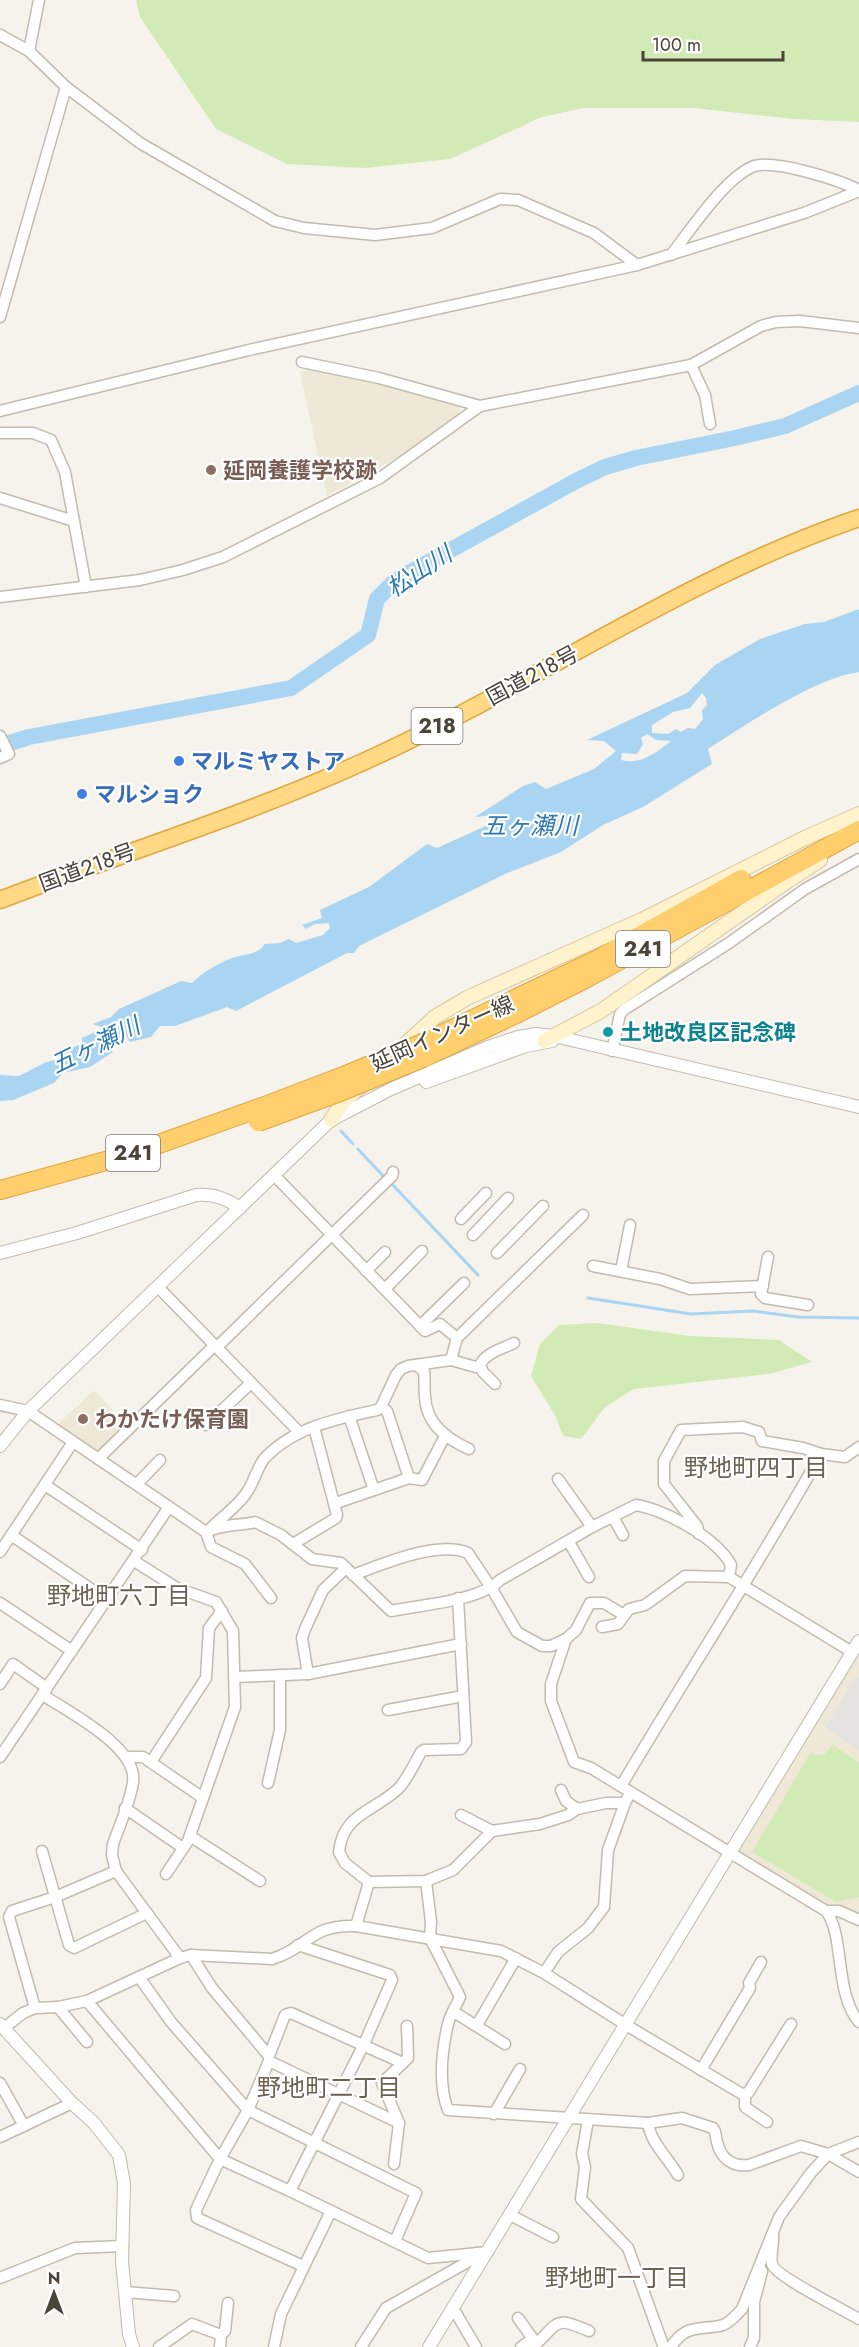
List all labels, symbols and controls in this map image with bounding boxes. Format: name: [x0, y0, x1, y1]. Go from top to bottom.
scale bar: [643, 24, 782, 62]
text: 100 m: [652, 32, 701, 58]
place label: 延岡養護学校跡: [223, 454, 377, 486]
marker: 延岡養護学校跡: [204, 463, 218, 477]
water label: 松山川: [379, 535, 461, 605]
street label: 国道218号: [480, 637, 584, 713]
road number: 218: [412, 708, 462, 744]
place label: マルミヤストア: [191, 745, 345, 777]
marker: マルミヤストア: [172, 754, 186, 768]
place label: マルショク: [94, 778, 204, 810]
marker: マルショク: [75, 787, 89, 801]
water label: 五ヶ瀬川: [482, 808, 581, 843]
street label: 国道218号: [34, 835, 140, 899]
road number: 241: [616, 931, 670, 967]
street label: 延岡インター線: [365, 987, 519, 1079]
water label: 五ヶ瀬川: [44, 1007, 149, 1082]
place label: 土地改良区記念碑: [620, 1016, 796, 1048]
marker: 土地改良区記念碑: [601, 1025, 615, 1039]
road number: 241: [106, 1135, 160, 1171]
place label: わかたけ保育園: [95, 1403, 249, 1435]
marker: わかたけ保育園: [76, 1412, 90, 1426]
district label: 野地町四丁目: [684, 1450, 828, 1485]
district label: 野地町六丁目: [47, 1578, 191, 1613]
district label: 野地町二丁目: [257, 2070, 401, 2105]
district label: 野地町一丁目: [545, 2260, 689, 2295]
north arrow: [24, 2263, 84, 2323]
text: N: [48, 2267, 60, 2290]

